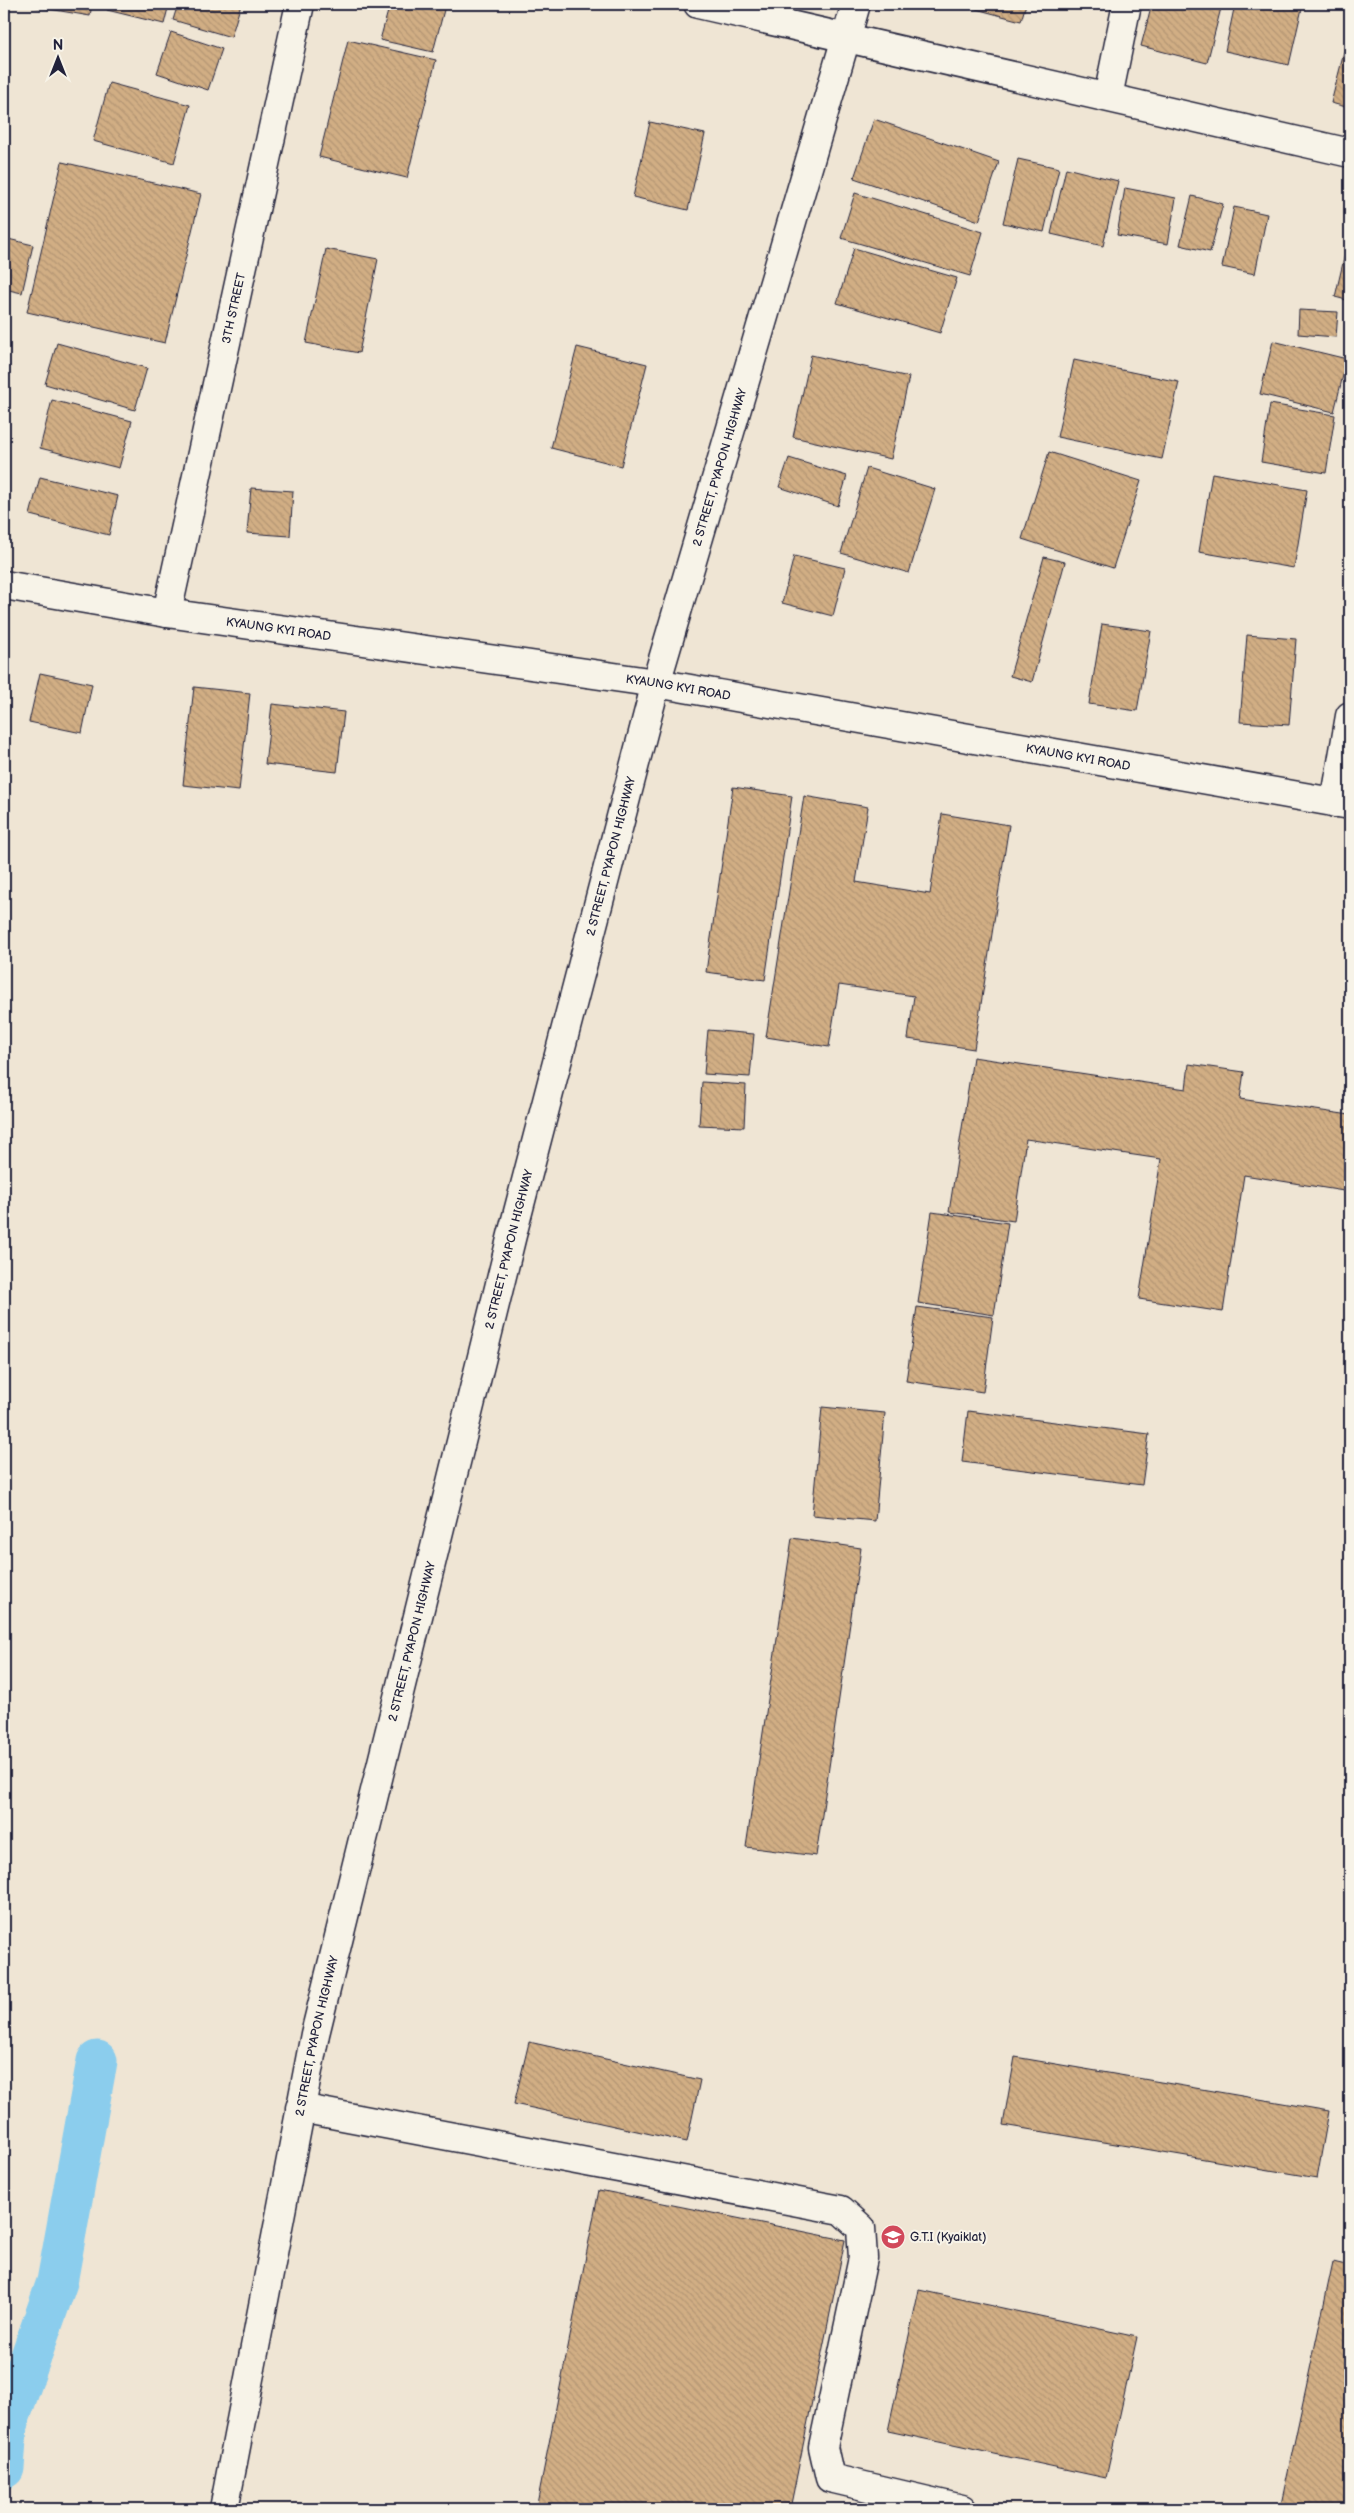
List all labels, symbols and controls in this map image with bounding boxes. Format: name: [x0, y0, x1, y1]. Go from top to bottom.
north arrow: [32, 32, 82, 82]
text: N: [53, 37, 63, 54]
street label: 3TH STREET: [219, 271, 249, 345]
street label: 2 STREET, PYAPON HIGHWAY: [690, 386, 751, 548]
street label: KYAUNG KYI ROAD: [225, 615, 332, 644]
street label: KYAUNG KYI ROAD: [625, 672, 732, 704]
street label: KYAUNG KYI ROAD: [1025, 741, 1132, 774]
street label: 2 STREET, PYAPON HIGHWAY: [583, 774, 639, 938]
street label: 2 STREET, PYAPON HIGHWAY: [482, 1167, 537, 1331]
street label: 2 STREET, PYAPON HIGHWAY: [385, 1559, 439, 1723]
street label: 2 STREET, PYAPON HIGHWAY: [292, 1953, 342, 2118]
school or university icon: G.T.I (Kyaiklat): [880, 2224, 906, 2250]
place label: G.T.I (Kyaiklat): [910, 2230, 986, 2245]

